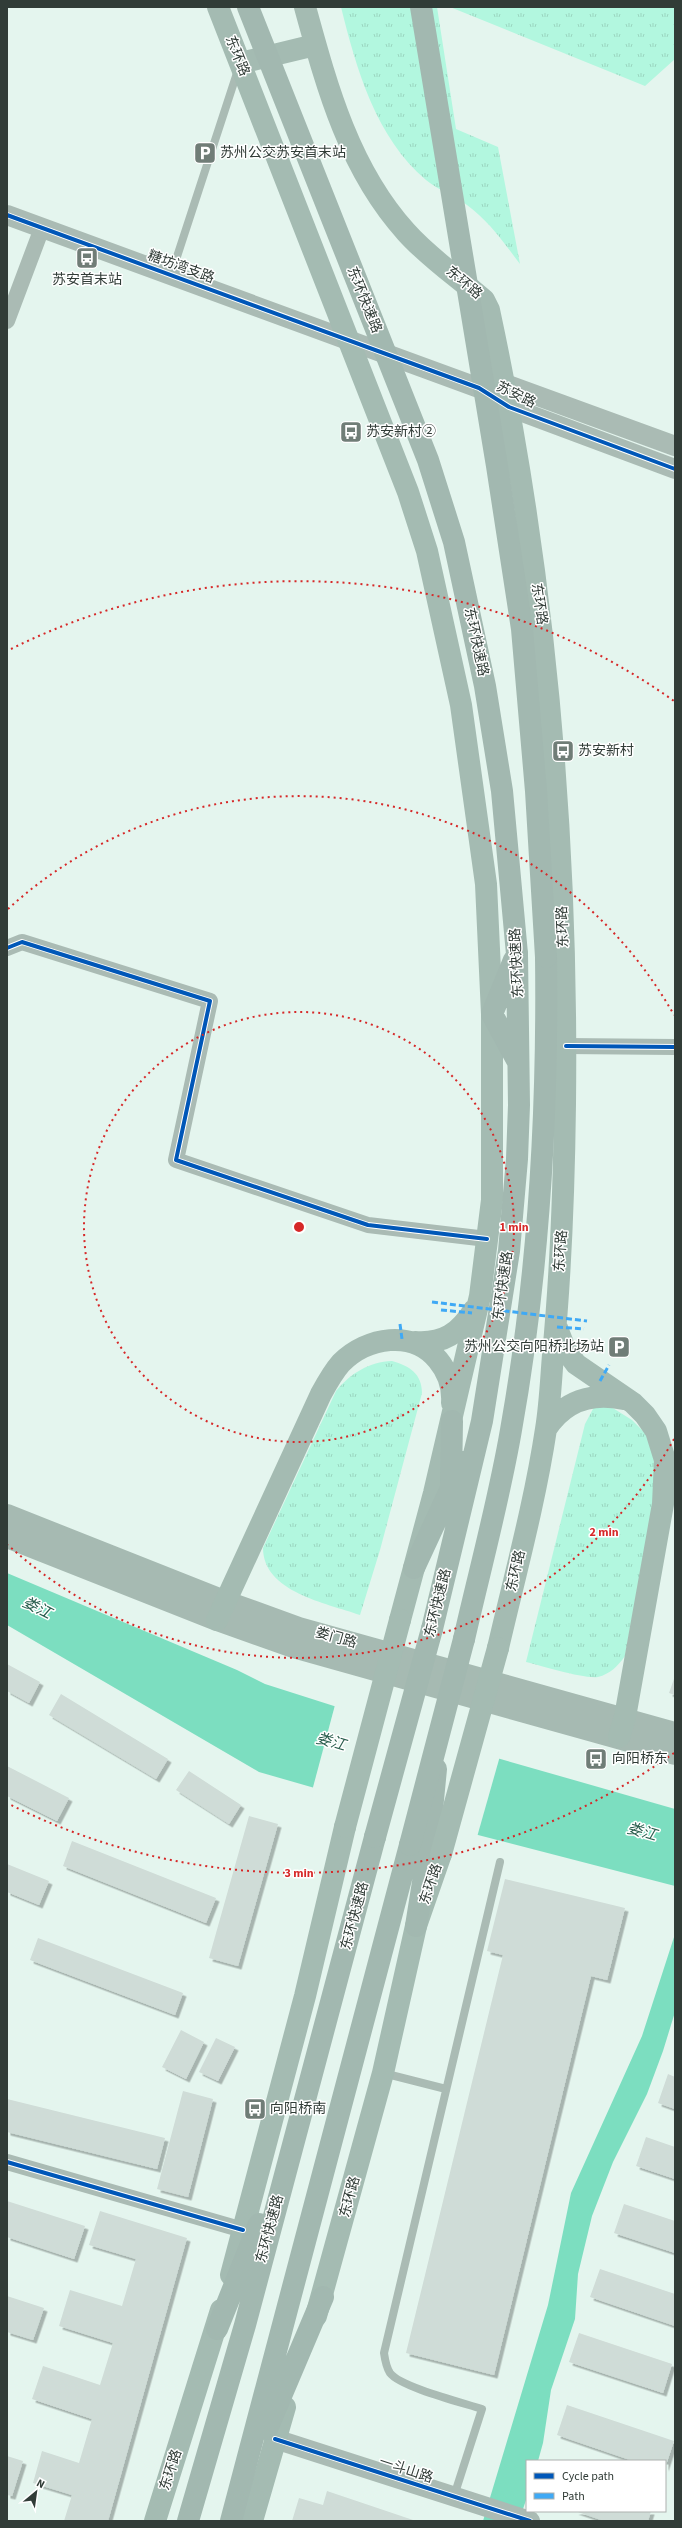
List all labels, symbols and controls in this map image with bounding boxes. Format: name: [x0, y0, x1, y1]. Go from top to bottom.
street label: 东环路: [220, 33, 254, 79]
parking icon: 苏州公交苏安首末站: [192, 140, 218, 166]
place label: 苏州公交苏安首末站: [220, 143, 346, 163]
bus stop icon: 苏安首末站: [74, 245, 100, 271]
street label: 糖坊湾支路: [145, 246, 217, 288]
street label: 东环路: [441, 262, 487, 304]
street label: 东环快速路: [342, 264, 386, 336]
place label: 苏安首末站: [52, 270, 122, 290]
street label: 苏安路: [493, 377, 539, 413]
bus stop icon: 苏安新村②: [338, 419, 364, 445]
place label: 苏安新村②: [366, 422, 436, 442]
street label: 东环路: [526, 582, 552, 626]
street label: 东环快速路: [459, 606, 493, 678]
bus stop icon: 苏安新村: [550, 738, 576, 764]
place label: 苏安新村: [578, 741, 634, 761]
street label: 东环路: [552, 906, 574, 948]
street label: 东环快速路: [505, 928, 529, 998]
text: 1 min: [499, 1219, 529, 1236]
centre of rings: [292, 1220, 306, 1234]
street label: 东环路: [550, 1229, 572, 1273]
street label: 东环快速路: [488, 1250, 518, 1322]
parking icon: 苏州公交向阳桥北场站: [606, 1334, 632, 1360]
place label: 苏州公交向阳桥北场站: [464, 1337, 604, 1357]
text: 2 min: [589, 1524, 619, 1541]
street label: 东环路: [502, 1548, 530, 1594]
street label: 东环快速路: [420, 1567, 456, 1639]
water label: 娄江: [19, 1592, 57, 1625]
street label: 娄门路: [313, 1623, 359, 1653]
water label: 娄江: [314, 1728, 350, 1757]
bus stop icon: 向阳桥东: [583, 1746, 609, 1772]
place label: 向阳桥东: [612, 1749, 668, 1769]
water label: 娄江: [625, 1818, 661, 1847]
street label: 东环路: [415, 1861, 447, 1907]
text: 3 min: [284, 1865, 314, 1882]
street label: 东环快速路: [336, 1880, 374, 1952]
bus stop icon: 向阳桥南: [242, 2096, 268, 2122]
place label: 向阳桥南: [270, 2099, 326, 2119]
street label: 东环路: [335, 2174, 365, 2220]
street label: 东环快速路: [251, 2193, 289, 2265]
street label: 东环路: [155, 2447, 187, 2493]
street label: 一斗山路: [376, 2452, 436, 2488]
legend: [526, 2460, 666, 2512]
text: Cycle path: [562, 2468, 614, 2485]
north arrow: [16, 2472, 56, 2512]
text: N: [34, 2475, 47, 2492]
text: Path: [562, 2488, 585, 2505]

